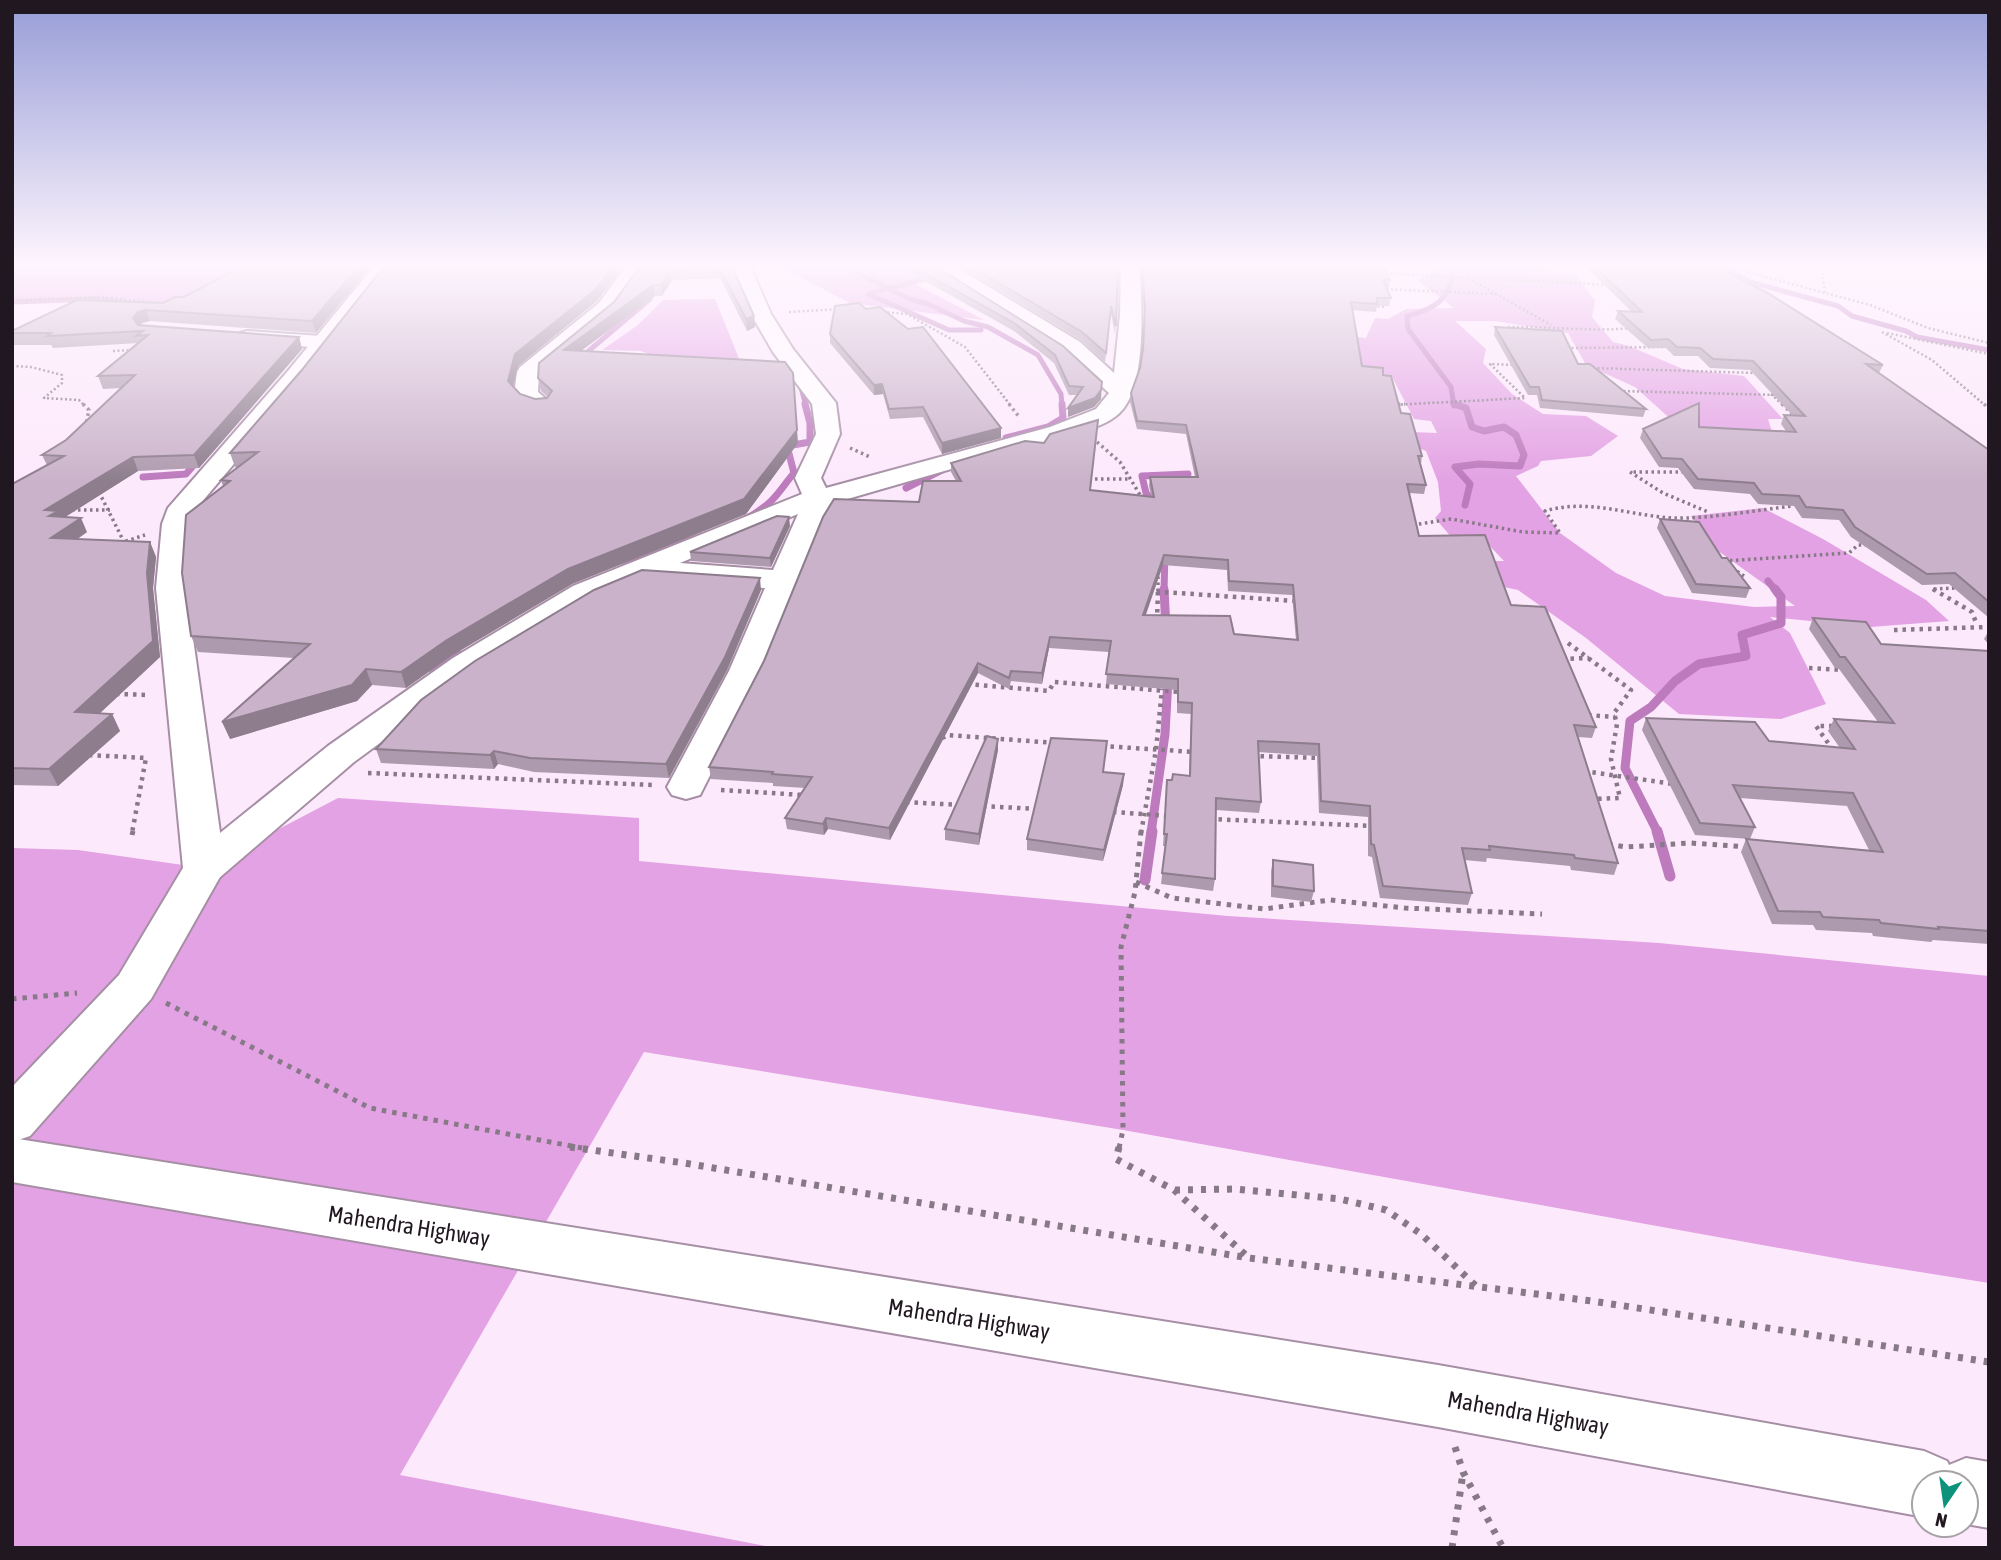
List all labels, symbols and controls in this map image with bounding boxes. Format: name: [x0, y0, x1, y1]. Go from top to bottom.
street label: Mahendra Highway: [326, 1200, 492, 1252]
street label: Mahendra Highway: [886, 1293, 1052, 1345]
street label: Mahendra Highway: [1445, 1386, 1611, 1440]
north arrow: [1910, 1469, 1980, 1539]
text: N: [1933, 1509, 1949, 1533]

